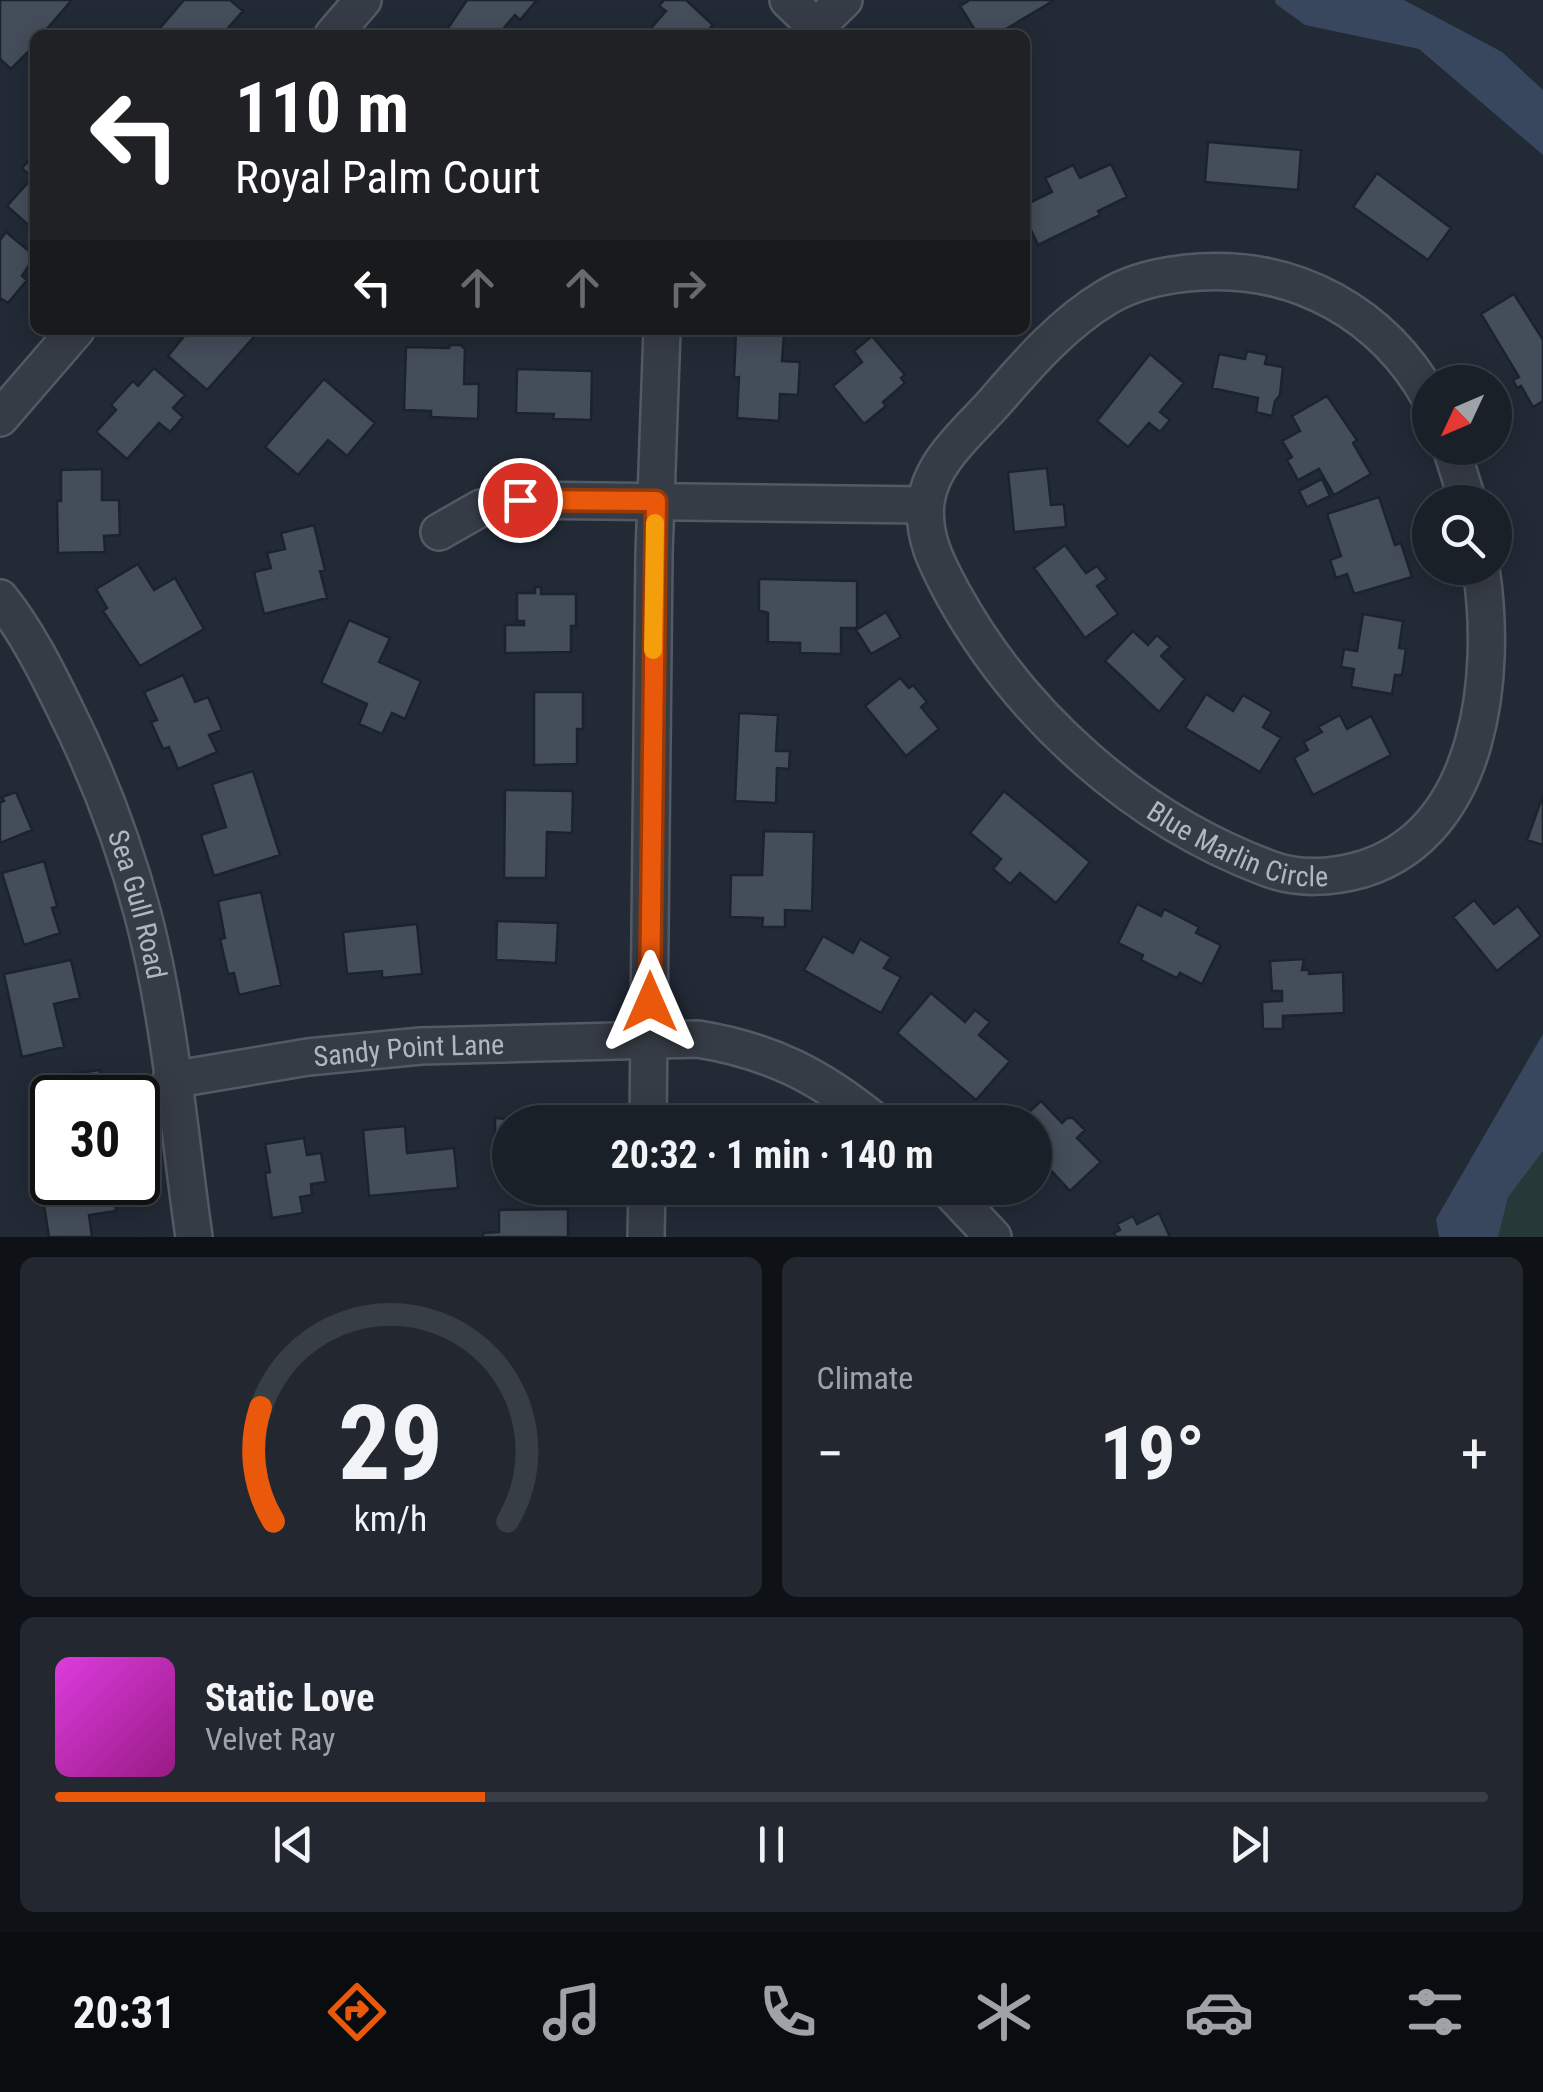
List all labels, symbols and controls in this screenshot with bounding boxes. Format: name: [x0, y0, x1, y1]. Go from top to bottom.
text: 110 m: [235, 67, 409, 149]
icon: left: [70, 70, 200, 200]
text: Royal Palm Court: [235, 151, 541, 204]
icon: left: [345, 260, 400, 315]
icon: ahead: [450, 260, 505, 315]
icon: ahead: [555, 260, 610, 315]
icon: right: [660, 260, 715, 315]
north arrow: [1412, 365, 1512, 465]
map controls: [1412, 365, 1512, 585]
pin: [478, 458, 563, 543]
icon: arrive: [493, 473, 548, 528]
button: search: [1412, 485, 1512, 585]
street label: Blue Marlin Circle: [1141, 794, 1329, 893]
street label: Sea Gull Road: [101, 825, 174, 982]
position arrow: [598, 950, 702, 1054]
street label: Sandy Point Lane: [312, 1027, 504, 1073]
speed limit sign: 30: [30, 1075, 160, 1205]
text: 20:32 · 1 min · 140 m: [611, 1133, 933, 1177]
text: Climate: [817, 1359, 913, 1397]
text: 29: [338, 1383, 443, 1504]
text: 19°: [1100, 1409, 1205, 1497]
text: −: [817, 1422, 844, 1486]
text: +: [1461, 1422, 1488, 1486]
text: km/h: [354, 1498, 428, 1540]
text: Static Love: [205, 1676, 374, 1720]
text: Velvet Ray: [205, 1720, 335, 1758]
icon: previous: [266, 1817, 321, 1872]
icon: pause: [744, 1817, 799, 1872]
icon: next: [1222, 1817, 1277, 1872]
icon: directions: [322, 1977, 392, 2047]
icon: music: [537, 1977, 607, 2047]
icon: phone: [753, 1977, 823, 2047]
icon: climate: [969, 1977, 1039, 2047]
icon: car: [1184, 1977, 1254, 2047]
icon: filters: [1400, 1977, 1470, 2047]
text: 20:31: [73, 1986, 176, 2039]

